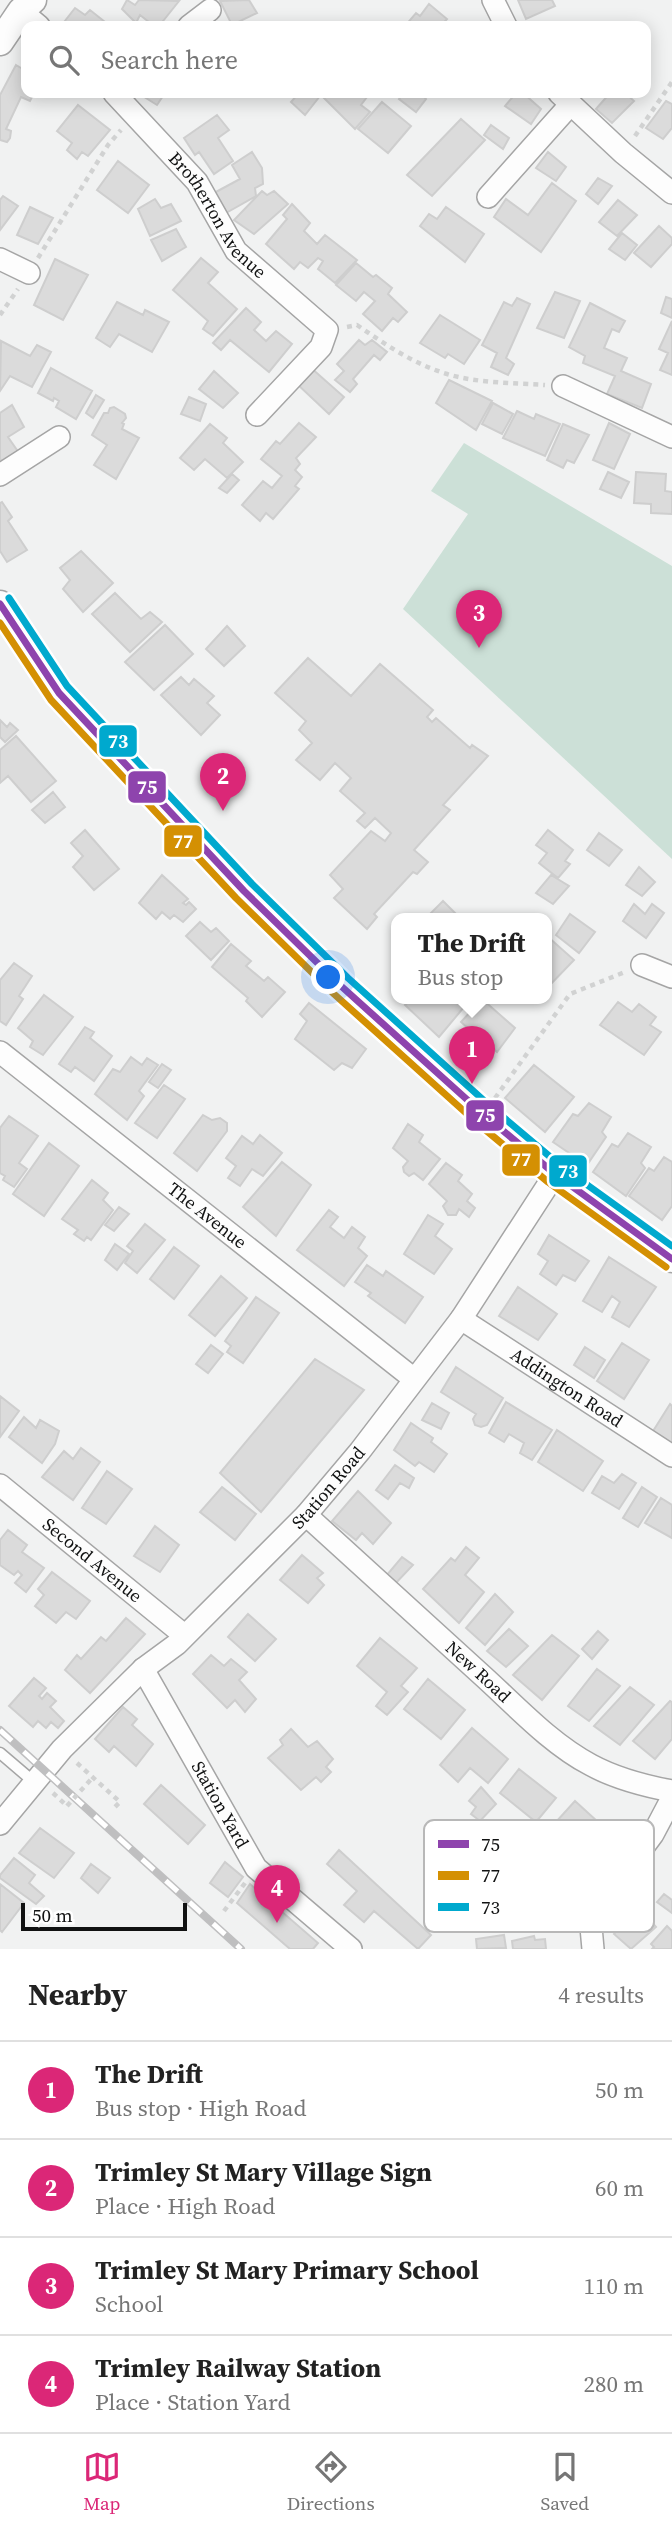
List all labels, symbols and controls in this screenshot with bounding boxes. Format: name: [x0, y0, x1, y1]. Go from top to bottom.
search box: [21, 21, 651, 98]
icon: search: [45, 41, 83, 79]
text: Search here: [101, 42, 238, 78]
street label: Brotherton Avenue: [163, 146, 272, 284]
pin: 3: [456, 590, 502, 648]
line badge: 73: [98, 724, 138, 758]
text: 73: [108, 728, 128, 754]
pin: 2: [200, 753, 246, 811]
line badge: 75: [127, 770, 167, 804]
text: 75: [137, 774, 157, 800]
line badge: 77: [163, 824, 203, 858]
text: 77: [173, 828, 193, 854]
popup: [391, 913, 552, 1004]
text: The Drift: [417, 925, 526, 961]
your location: [311, 960, 345, 994]
text: Bus stop: [417, 961, 504, 993]
pin: 1: [449, 1026, 495, 1084]
line badge: 75: [465, 1099, 505, 1132]
text: 75: [475, 1102, 495, 1128]
line badge: 77: [501, 1143, 541, 1177]
text: 77: [511, 1146, 531, 1172]
line badge: 73: [548, 1154, 588, 1188]
text: 73: [558, 1158, 578, 1184]
street label: The Avenue: [163, 1176, 252, 1254]
street label: Addington Road: [506, 1341, 628, 1433]
street label: Station Road: [286, 1441, 370, 1534]
street label: Second Avenue: [38, 1512, 148, 1608]
street label: New Road: [440, 1635, 517, 1708]
street label: Station Yard: [186, 1756, 255, 1853]
legend: [424, 1820, 654, 1932]
text: 75: [481, 1831, 500, 1857]
text: 77: [481, 1862, 500, 1888]
pin: 4: [254, 1865, 300, 1923]
text: 73: [481, 1894, 500, 1920]
scale bar: [21, 1900, 187, 1932]
text: 50 m: [32, 1902, 73, 1928]
text: Nearby: [28, 1974, 127, 2015]
text: 4 results: [558, 1979, 644, 2011]
text: The Drift: [95, 2056, 203, 2092]
text: 1: [45, 2074, 57, 2106]
text: 50 m: [595, 2074, 644, 2106]
text: Bus stop · High Road: [95, 2092, 307, 2124]
text: Trimley St Mary Village Sign: [95, 2154, 432, 2190]
text: 2: [45, 2172, 57, 2204]
text: 60 m: [595, 2172, 644, 2204]
text: Place · High Road: [95, 2190, 275, 2222]
text: Trimley St Mary Primary School: [95, 2252, 479, 2288]
text: 3: [45, 2270, 57, 2302]
text: 110 m: [583, 2270, 644, 2302]
text: School: [95, 2288, 163, 2320]
text: Trimley Railway Station: [95, 2350, 381, 2386]
text: 4: [45, 2368, 57, 2400]
text: 280 m: [583, 2368, 644, 2400]
text: Place · Station Yard: [95, 2386, 291, 2418]
tab: Map: [83, 2448, 121, 2516]
tab: Directions: [287, 2448, 375, 2516]
tab: Saved: [540, 2448, 589, 2516]

